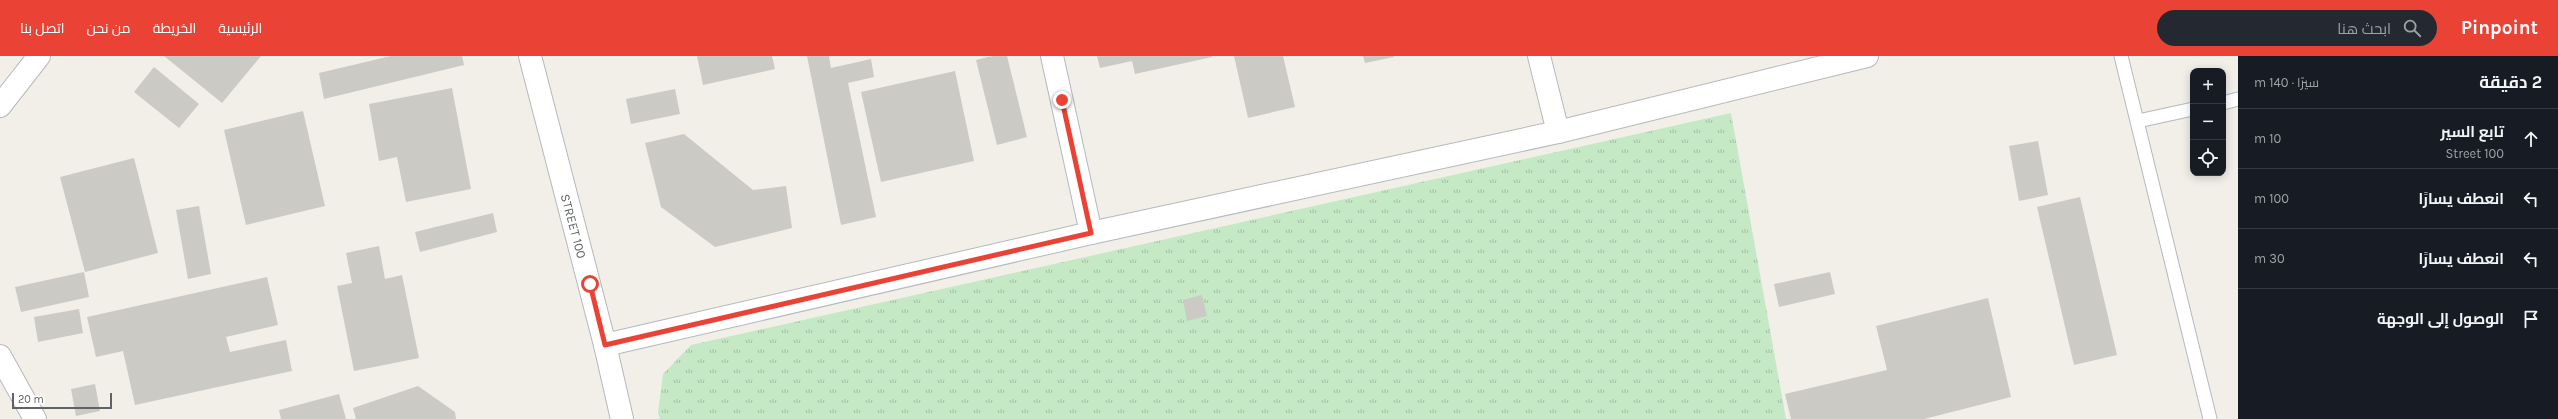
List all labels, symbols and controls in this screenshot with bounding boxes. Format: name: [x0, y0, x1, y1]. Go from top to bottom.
search box: [2157, 10, 2437, 46]
icon: search: [2401, 17, 2423, 39]
text: Pinpoint: [2461, 17, 2538, 39]
text: اتصل بنا: [20, 20, 65, 37]
text: من نحن: [87, 20, 131, 37]
text: الخريطة: [153, 20, 196, 37]
text: الرئيسية: [218, 20, 262, 37]
text: ابحث هنا: [2337, 20, 2391, 38]
map controls: [2190, 68, 2226, 176]
button: +: [2190, 68, 2226, 104]
text: 2 دقيقة: [2479, 72, 2542, 92]
text: سيرًا · 140 m: [2254, 75, 2319, 90]
route end: [1053, 91, 1071, 109]
button: −: [2190, 104, 2226, 140]
text: تابع السير: [2441, 123, 2504, 141]
icon: ahead: [2520, 128, 2542, 150]
text: 10 m: [2254, 131, 2281, 146]
button: locate: [2190, 140, 2226, 176]
text: Street 100: [2445, 146, 2504, 161]
icon: left: [2520, 188, 2542, 210]
text: انعطف يسارًا: [2418, 190, 2504, 208]
text: 100 m: [2254, 191, 2289, 206]
street label: STREET 100: [558, 192, 589, 260]
icon: left: [2520, 248, 2542, 270]
text: انعطف يسارًا: [2418, 250, 2504, 268]
text: 30 m: [2254, 251, 2285, 266]
route start: [581, 275, 599, 293]
icon: arrive: [2520, 308, 2542, 330]
text: الوصول إلى الوجهة: [2377, 310, 2504, 328]
scale bar: [12, 391, 112, 410]
text: 20 m: [18, 393, 44, 406]

